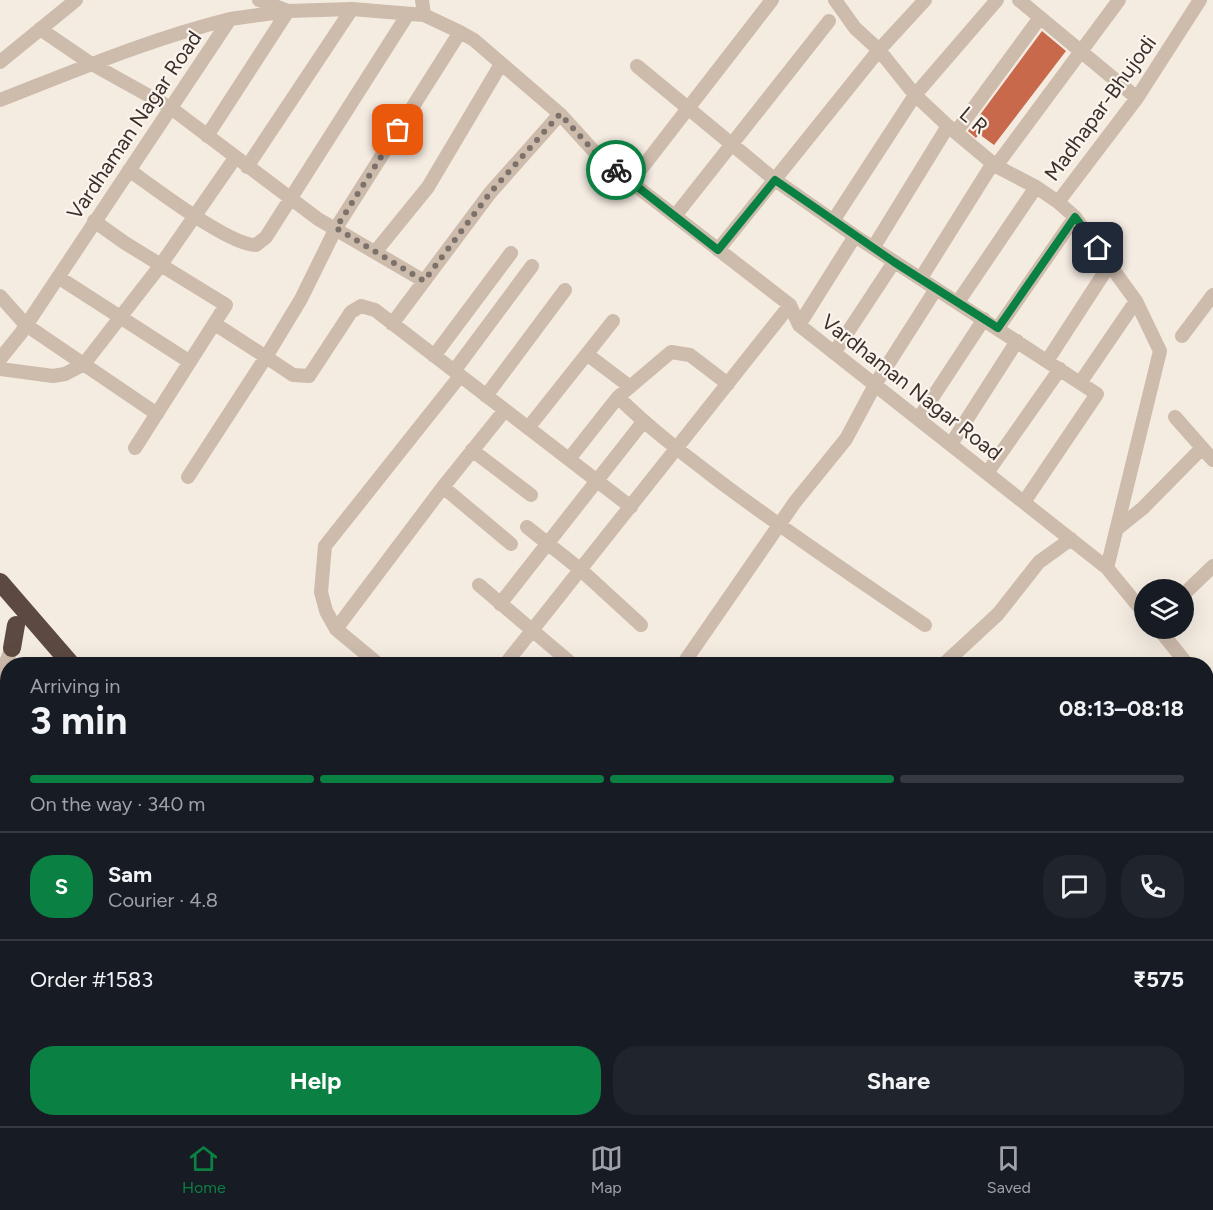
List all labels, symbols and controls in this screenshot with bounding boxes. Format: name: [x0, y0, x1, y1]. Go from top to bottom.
street label: Vardhaman Nagar Road: [61, 26, 207, 224]
street label: Madhapar-Bhujodi: [1039, 30, 1161, 186]
street label: L R: [955, 101, 993, 139]
pin: [372, 104, 423, 155]
icon: bag: [381, 113, 414, 146]
courier: [586, 140, 646, 200]
icon: bike: [600, 154, 633, 187]
pin: [1072, 222, 1123, 273]
icon: home: [1081, 231, 1114, 264]
street label: Vardhaman Nagar Road: [817, 309, 1007, 465]
map controls: [1134, 579, 1194, 639]
button: layers: [1134, 579, 1194, 639]
text: Arriving in: [30, 674, 120, 698]
text: 08:13–08:18: [1059, 695, 1184, 722]
text: 3 min: [30, 697, 127, 744]
text: On the way · 340 m: [30, 792, 205, 816]
button: chat: [1043, 855, 1106, 918]
button: phone: [1121, 855, 1184, 918]
text: Sam: [108, 861, 152, 888]
text: S: [55, 873, 68, 900]
text: Courier · 4.8: [108, 888, 218, 912]
text: Order #1583: [30, 966, 153, 993]
text: ₹575: [1133, 966, 1184, 993]
button: Help: [30, 1046, 601, 1115]
button: Share: [613, 1046, 1184, 1115]
tab: Home: [182, 1142, 226, 1197]
tab: Map: [590, 1142, 623, 1197]
tab: Saved: [987, 1142, 1031, 1197]

